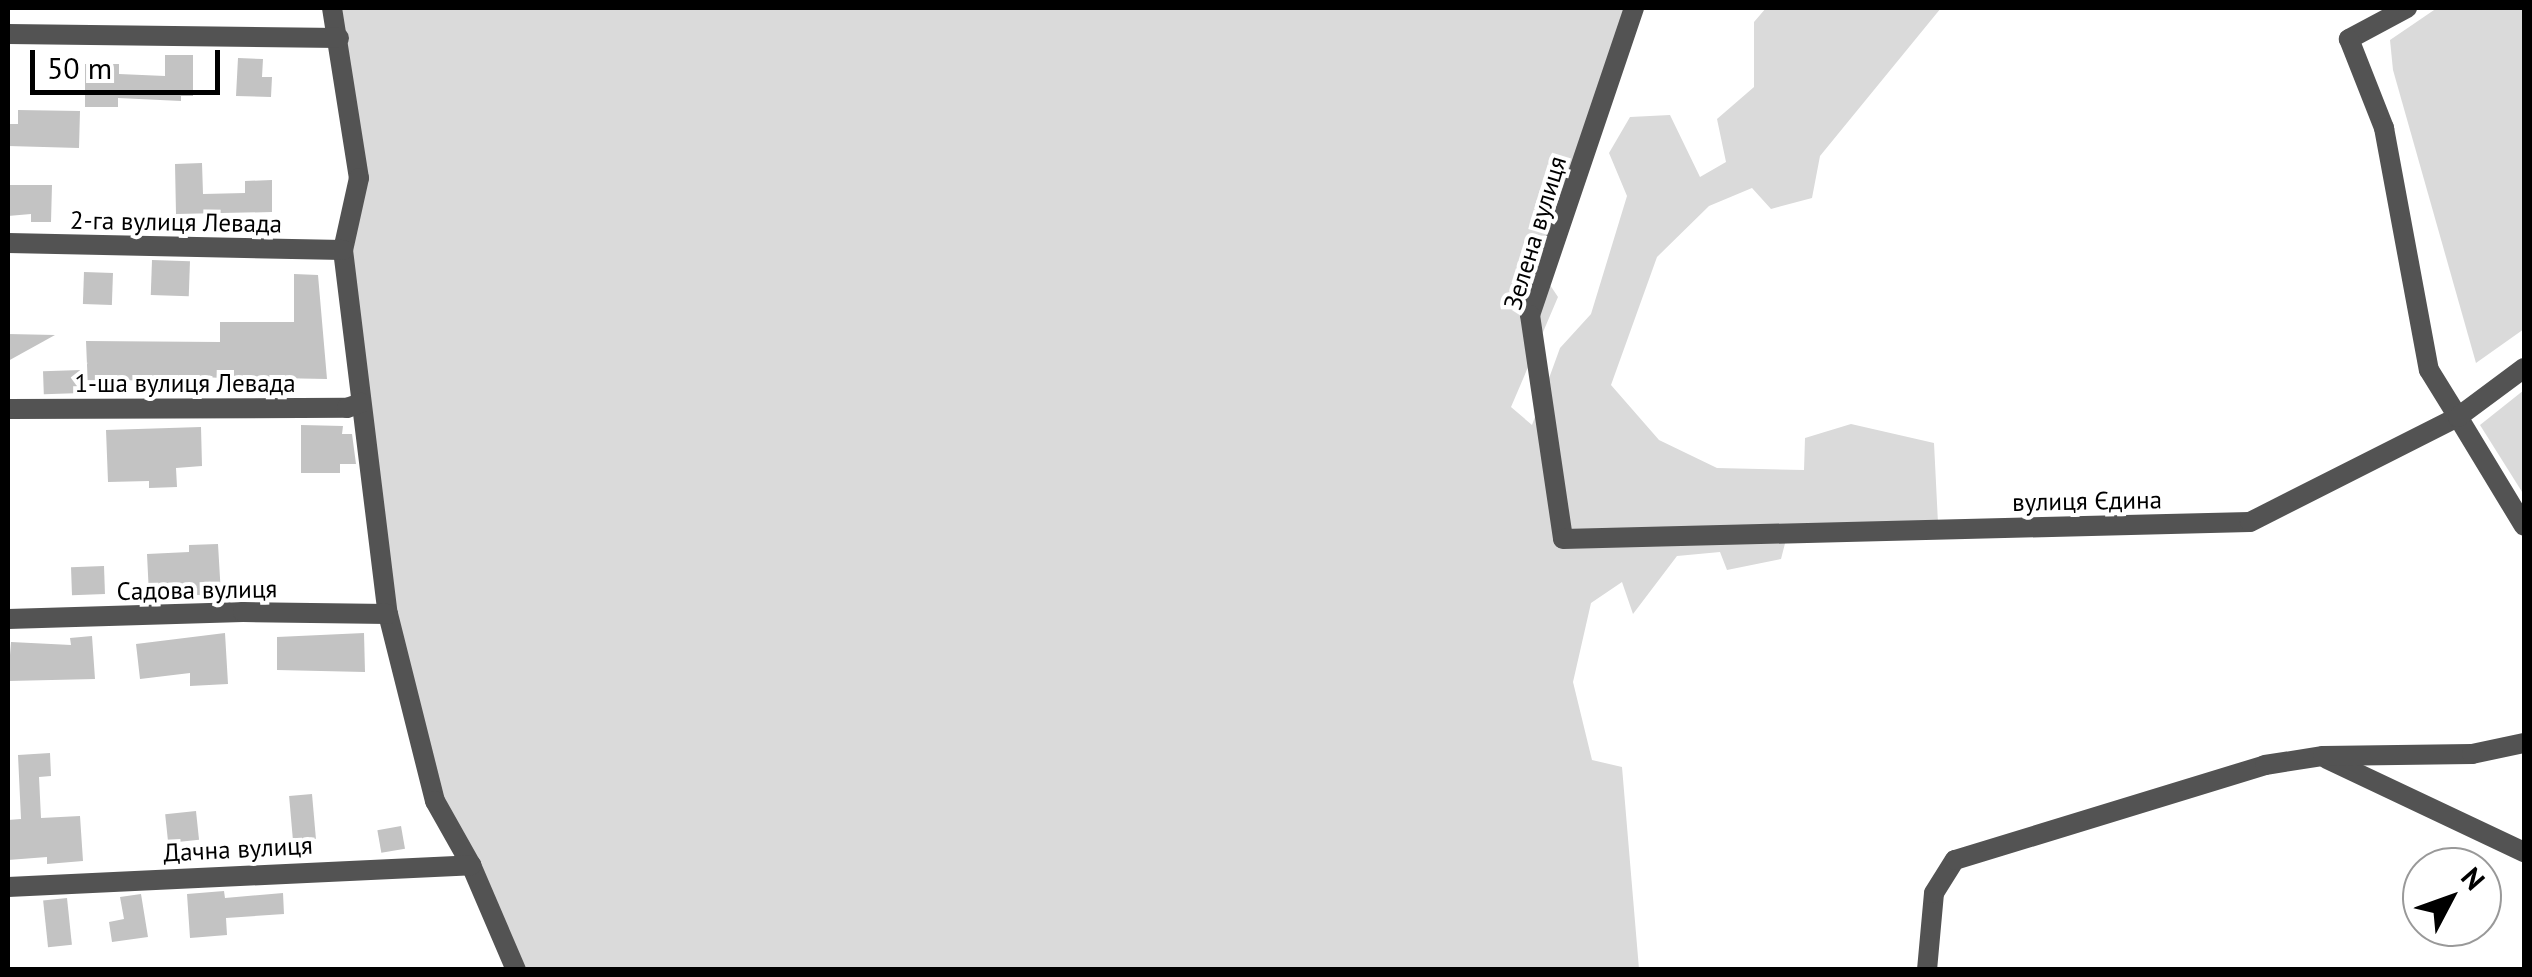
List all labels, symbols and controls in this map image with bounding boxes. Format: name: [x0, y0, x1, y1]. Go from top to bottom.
scale bar: [35, 30, 225, 92]
text: 50 m: [47, 48, 112, 87]
street label: Зелена вулиця: [1497, 153, 1573, 313]
street label: 2-га вулиця Левада: [70, 205, 282, 239]
street label: 1-ша вулиця Левада: [74, 368, 296, 398]
street label: вулиця Єдина: [2012, 485, 2162, 517]
street label: Садова вулиця: [116, 574, 278, 606]
street label: Дачна вулиця: [163, 830, 313, 868]
north arrow: [2402, 847, 2502, 947]
text: N: [2454, 859, 2494, 897]

